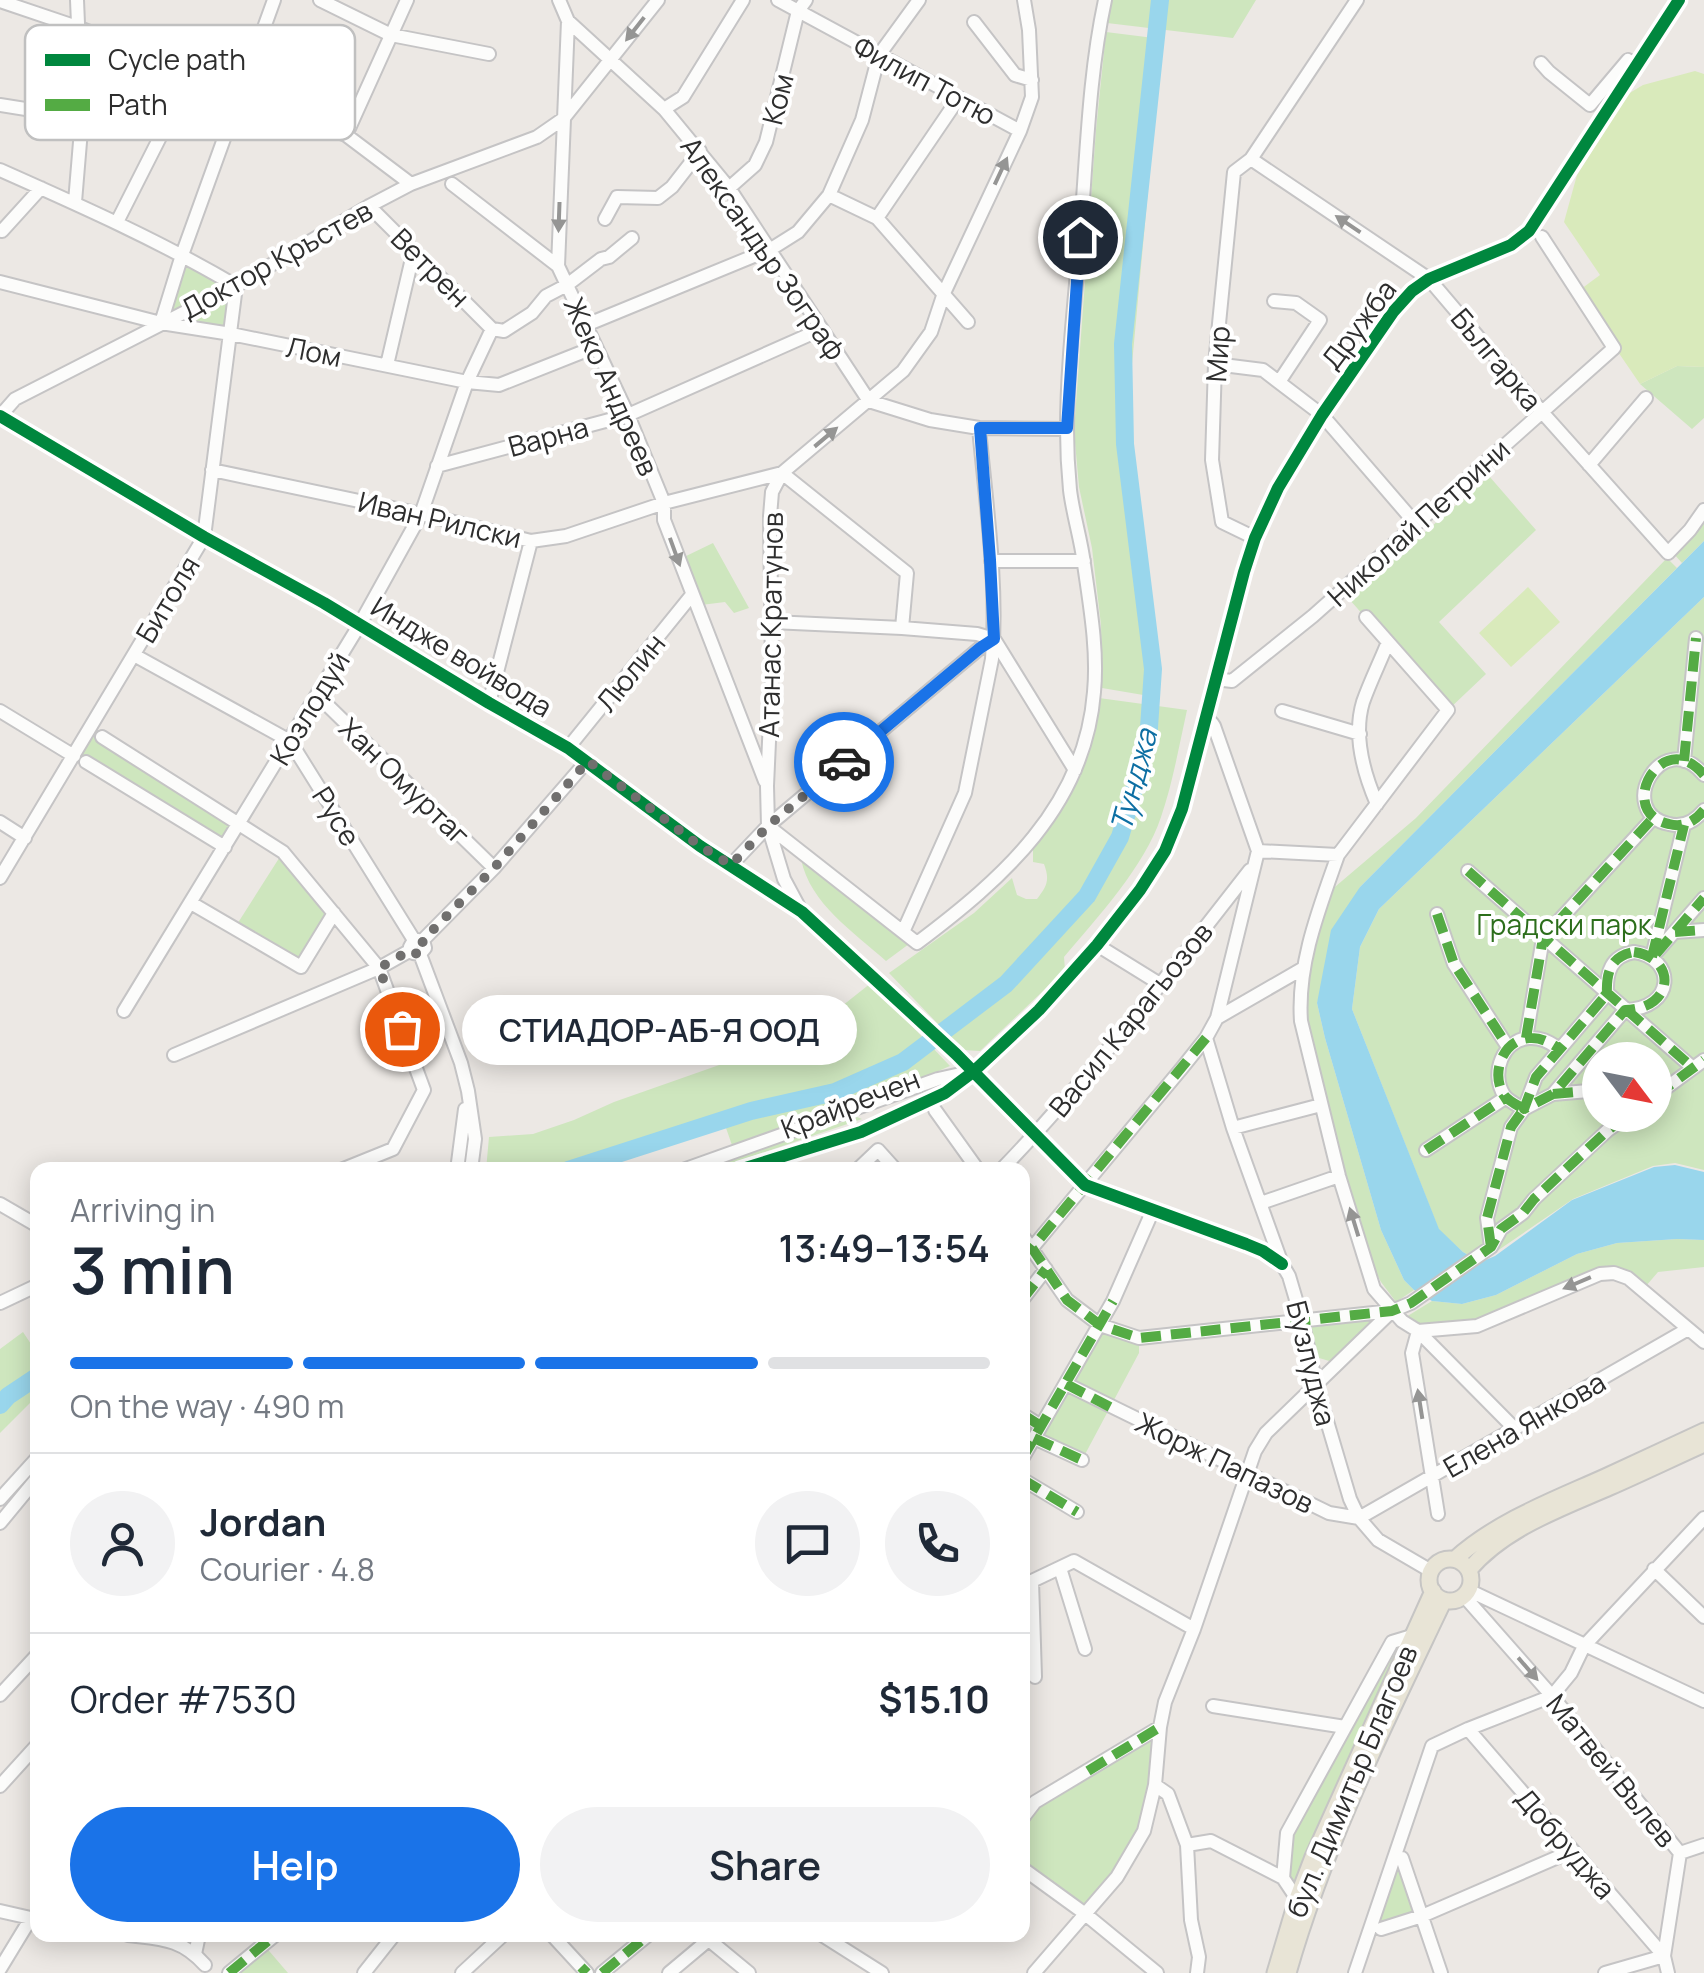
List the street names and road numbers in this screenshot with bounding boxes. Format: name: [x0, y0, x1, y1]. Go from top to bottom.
street label: Филип Тотю: [847, 27, 1003, 133]
street label: Ком: [752, 69, 802, 129]
street label: Александър Зограф: [673, 129, 855, 367]
street label: Доктор Кръстев: [174, 191, 378, 327]
street label: Ветрен: [383, 219, 479, 315]
street label: Дружба: [1312, 271, 1404, 377]
street label: Жеко Андреев: [556, 291, 668, 481]
street label: Българка: [1443, 300, 1551, 418]
street label: Мир: [1196, 325, 1238, 383]
street label: Лом: [283, 327, 345, 375]
street label: Варна: [504, 407, 592, 465]
street label: Николай Петрини: [1319, 430, 1517, 614]
street label: Иван Рилски: [355, 482, 525, 556]
street label: Атанас Кратунов: [749, 512, 791, 738]
street label: Битоля: [126, 549, 208, 649]
street label: Индже войвода: [364, 587, 560, 725]
street label: Люлин: [587, 625, 673, 719]
street label: Козлодуй: [260, 644, 358, 772]
street label: Хан Омуртаг: [331, 709, 479, 853]
street label: Русе: [304, 779, 370, 853]
street label: Васил Карагьозов: [1040, 914, 1220, 1124]
street label: Крайречен: [775, 1059, 925, 1147]
street label: Бузлуджа: [1278, 1297, 1346, 1429]
street label: Елена Янкова: [1436, 1362, 1612, 1486]
street label: Жорж Папазов: [1130, 1402, 1320, 1522]
street label: бул. Димитър Благоев: [1276, 1639, 1426, 1923]
street label: Матвей Вълев: [1539, 1686, 1685, 1854]
street label: Добруджа: [1507, 1780, 1625, 1906]

